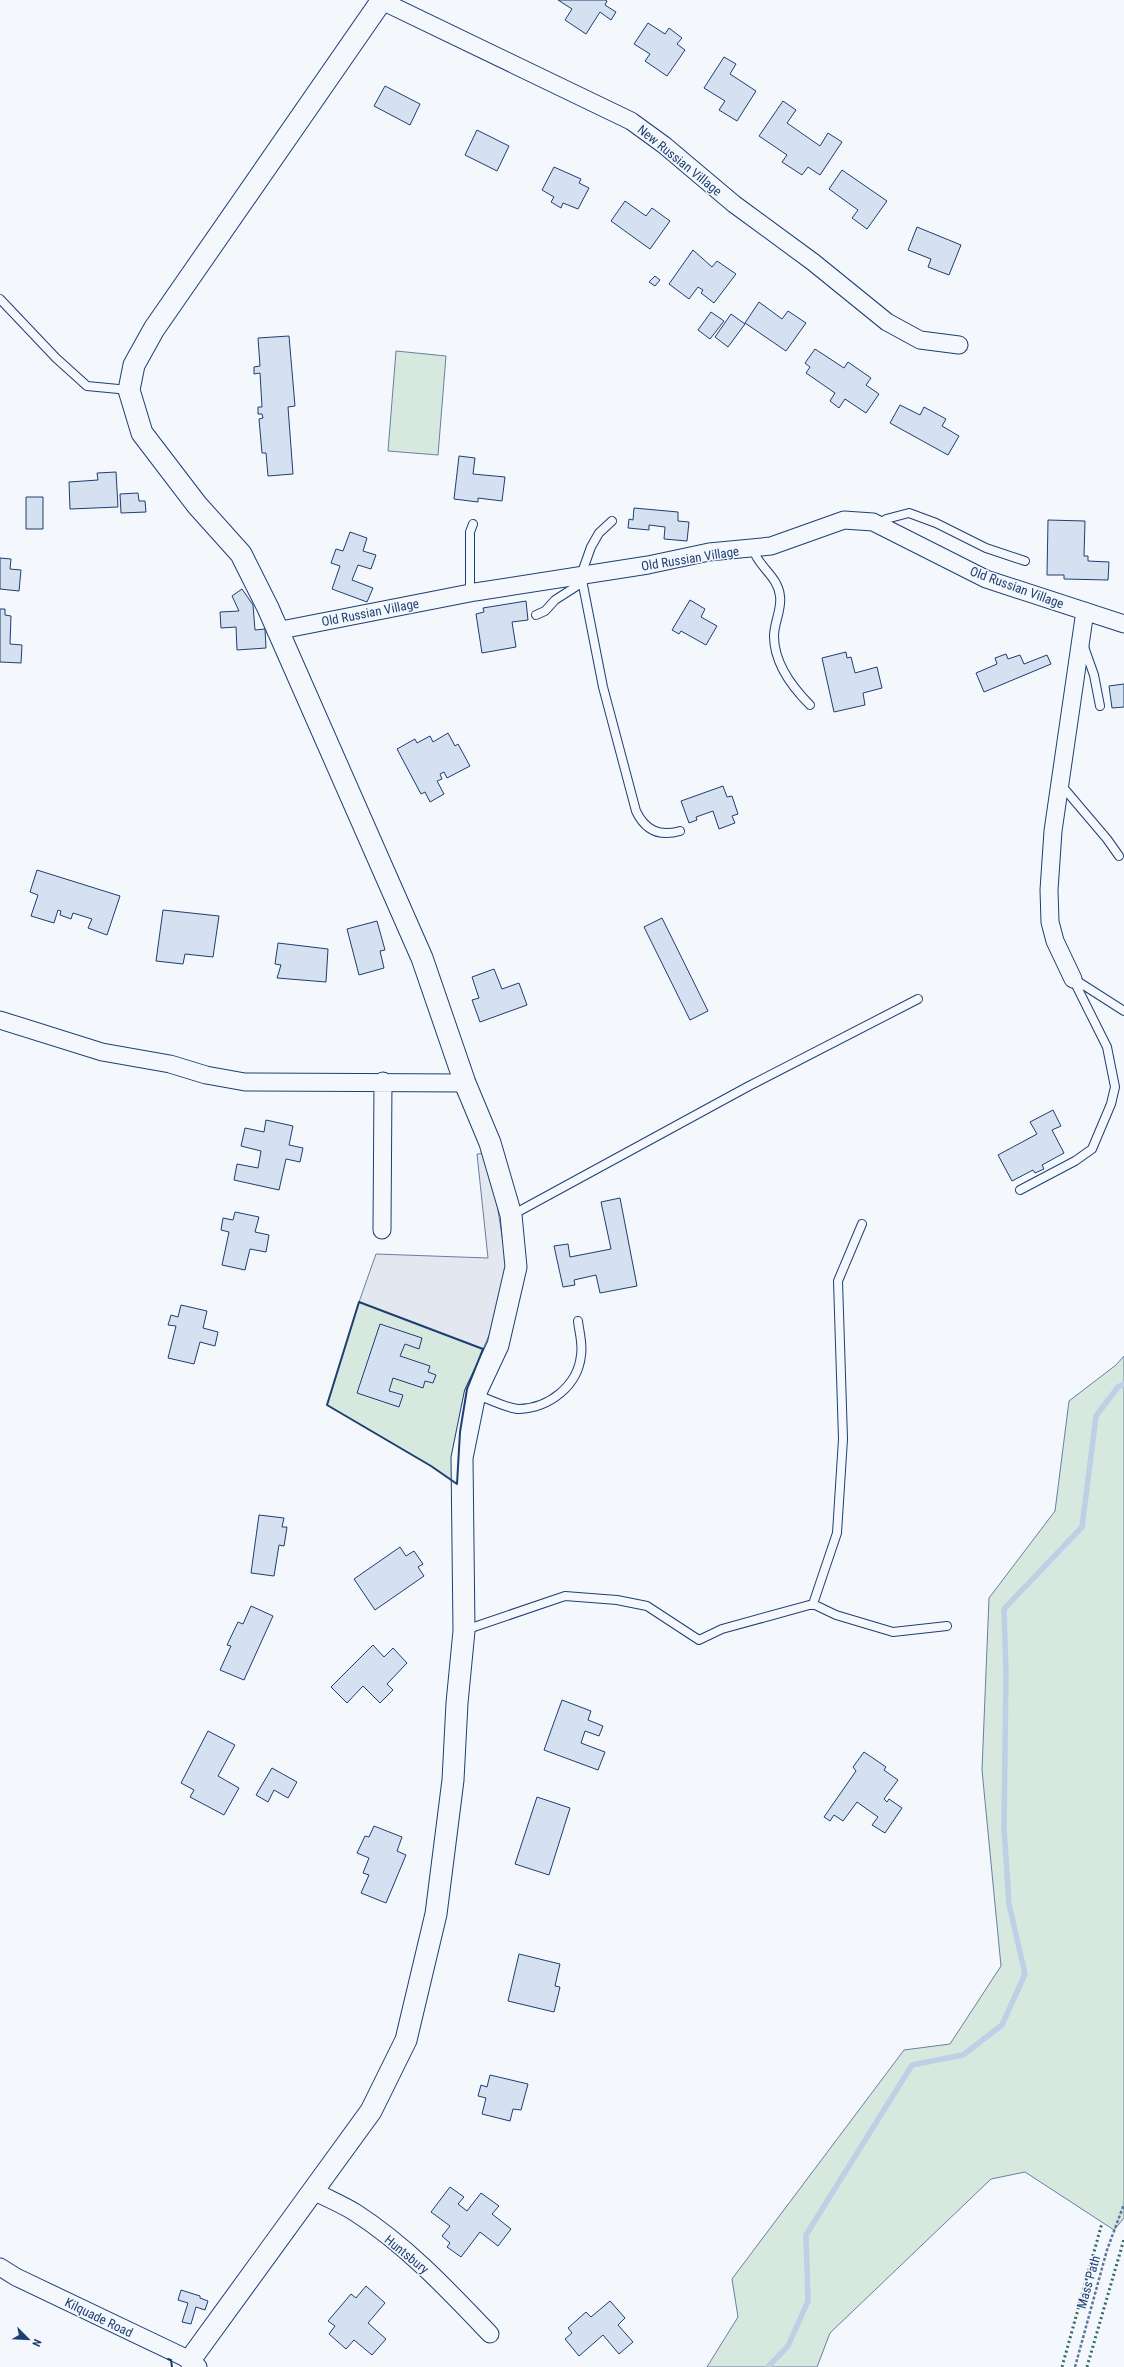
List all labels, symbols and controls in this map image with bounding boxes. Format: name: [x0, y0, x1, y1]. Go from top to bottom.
street label: New Russian Village: [635, 122, 725, 199]
street label: Old Russian Village: [640, 543, 740, 574]
street label: Old Russian Village: [968, 564, 1066, 611]
street label: Old Russian Village: [320, 596, 420, 629]
street label: Huntsbury: [382, 2232, 432, 2277]
street label: Mass Path: [1074, 2254, 1103, 2310]
street label: Kilquade Road: [62, 2295, 135, 2340]
north arrow: [8, 2319, 48, 2359]
text: N: [29, 2337, 44, 2349]

